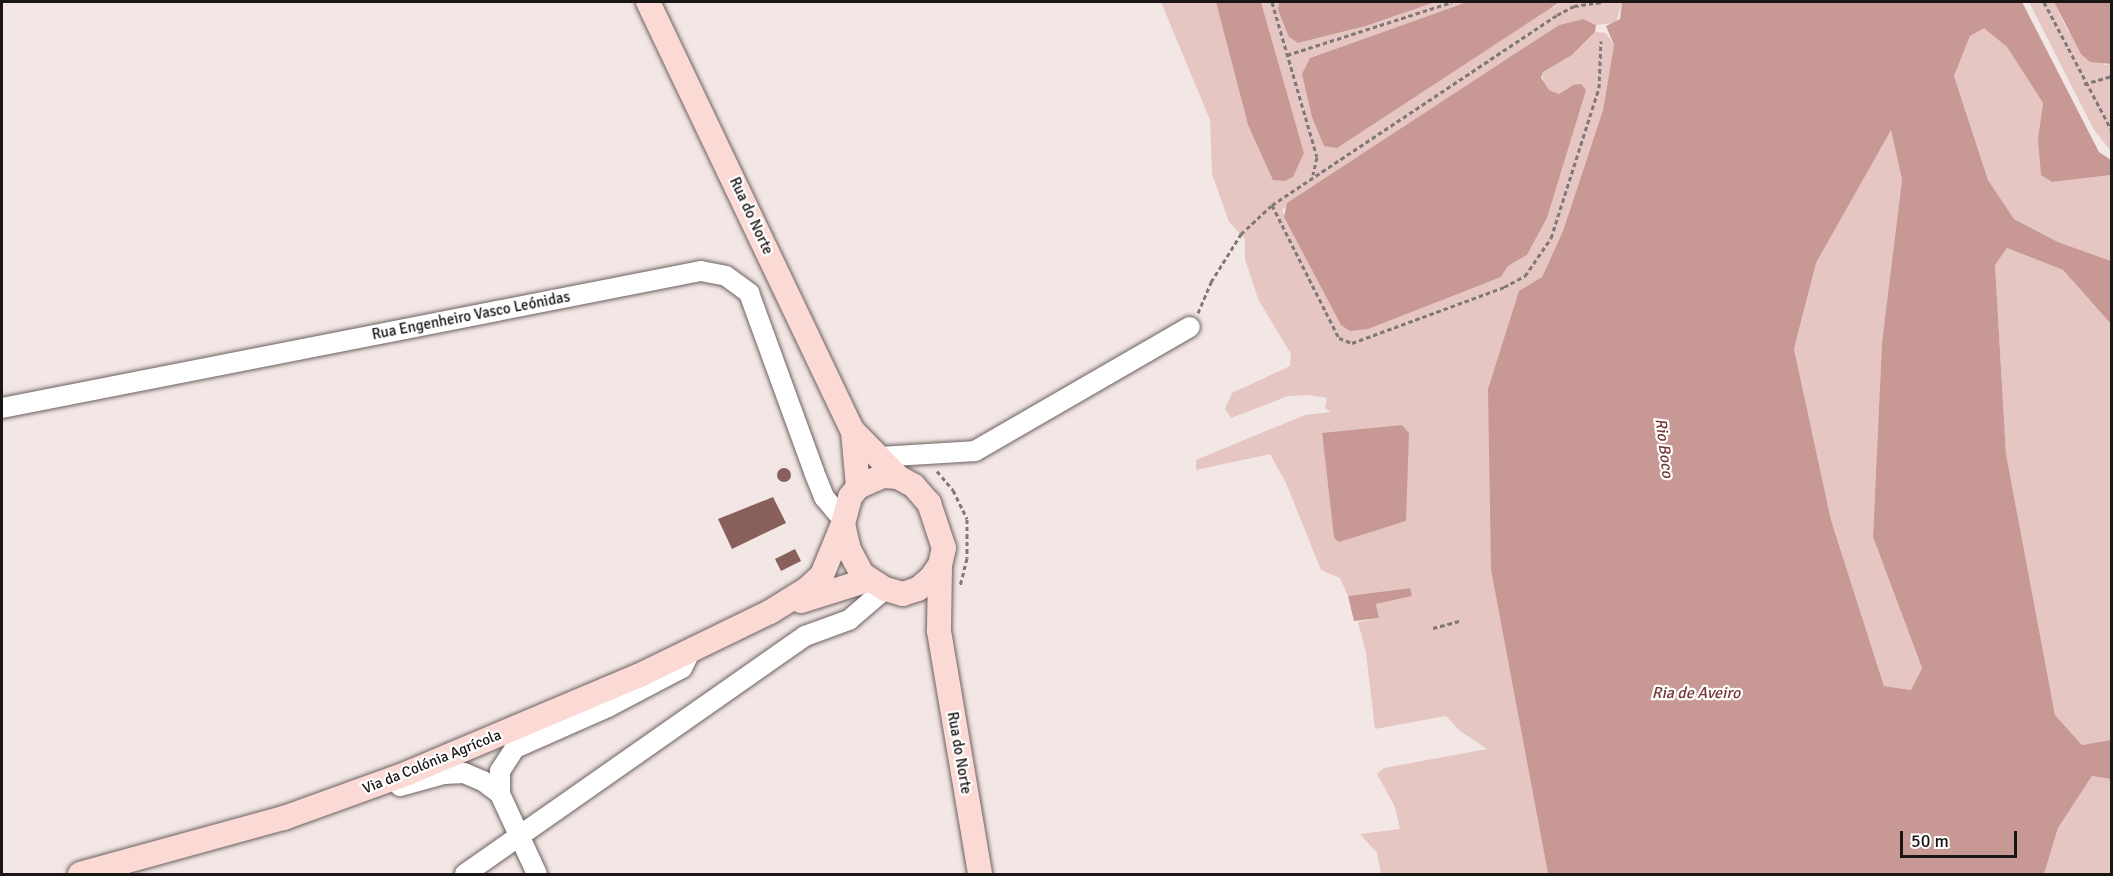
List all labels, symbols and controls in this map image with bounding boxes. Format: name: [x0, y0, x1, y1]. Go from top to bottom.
street label: Rua do Norte: [725, 174, 777, 258]
street label: Rua Engenheiro Vasco Leónidas: [370, 288, 572, 344]
water label: Rio Boco: [1651, 417, 1677, 479]
water label: Ria de Aveiro: [1652, 683, 1740, 703]
street label: Rua do Norte: [943, 710, 975, 796]
street label: Via da Colónia Agrícola: [360, 726, 504, 798]
scale bar: [1903, 819, 2020, 857]
text: 50 m: [1911, 830, 1949, 852]

